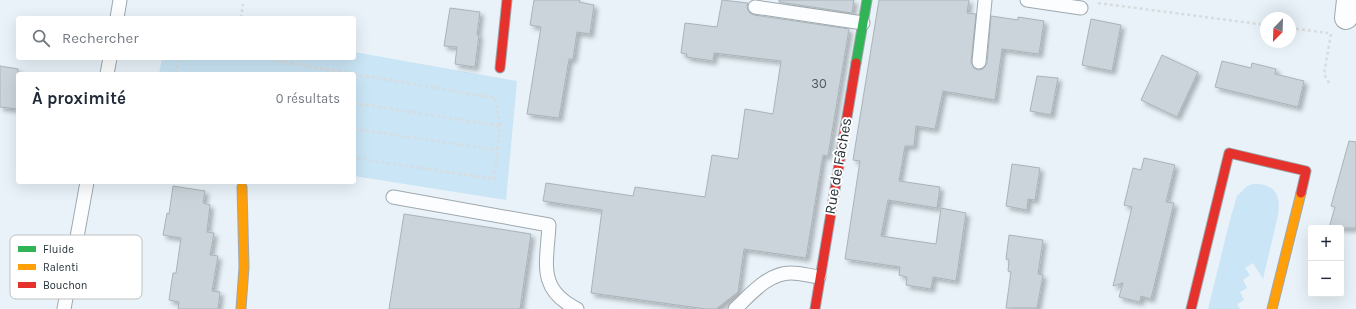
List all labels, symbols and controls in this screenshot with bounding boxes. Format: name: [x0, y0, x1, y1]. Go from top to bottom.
north arrow: [1260, 12, 1296, 48]
search box: [16, 16, 356, 60]
icon: search: [30, 27, 52, 49]
text: Rechercher: [62, 29, 139, 47]
house number: 30: [811, 76, 827, 91]
text: À proximité: [32, 88, 126, 108]
text: 0 résultats: [276, 91, 340, 106]
street label: Rue de Fâches: [821, 116, 855, 216]
map controls: [1308, 225, 1344, 297]
button: +: [1308, 225, 1344, 261]
legend: [10, 235, 142, 299]
text: Fluide: [43, 243, 74, 256]
text: Ralenti: [43, 261, 79, 274]
button: −: [1308, 261, 1344, 297]
text: Bouchon: [43, 279, 87, 292]

